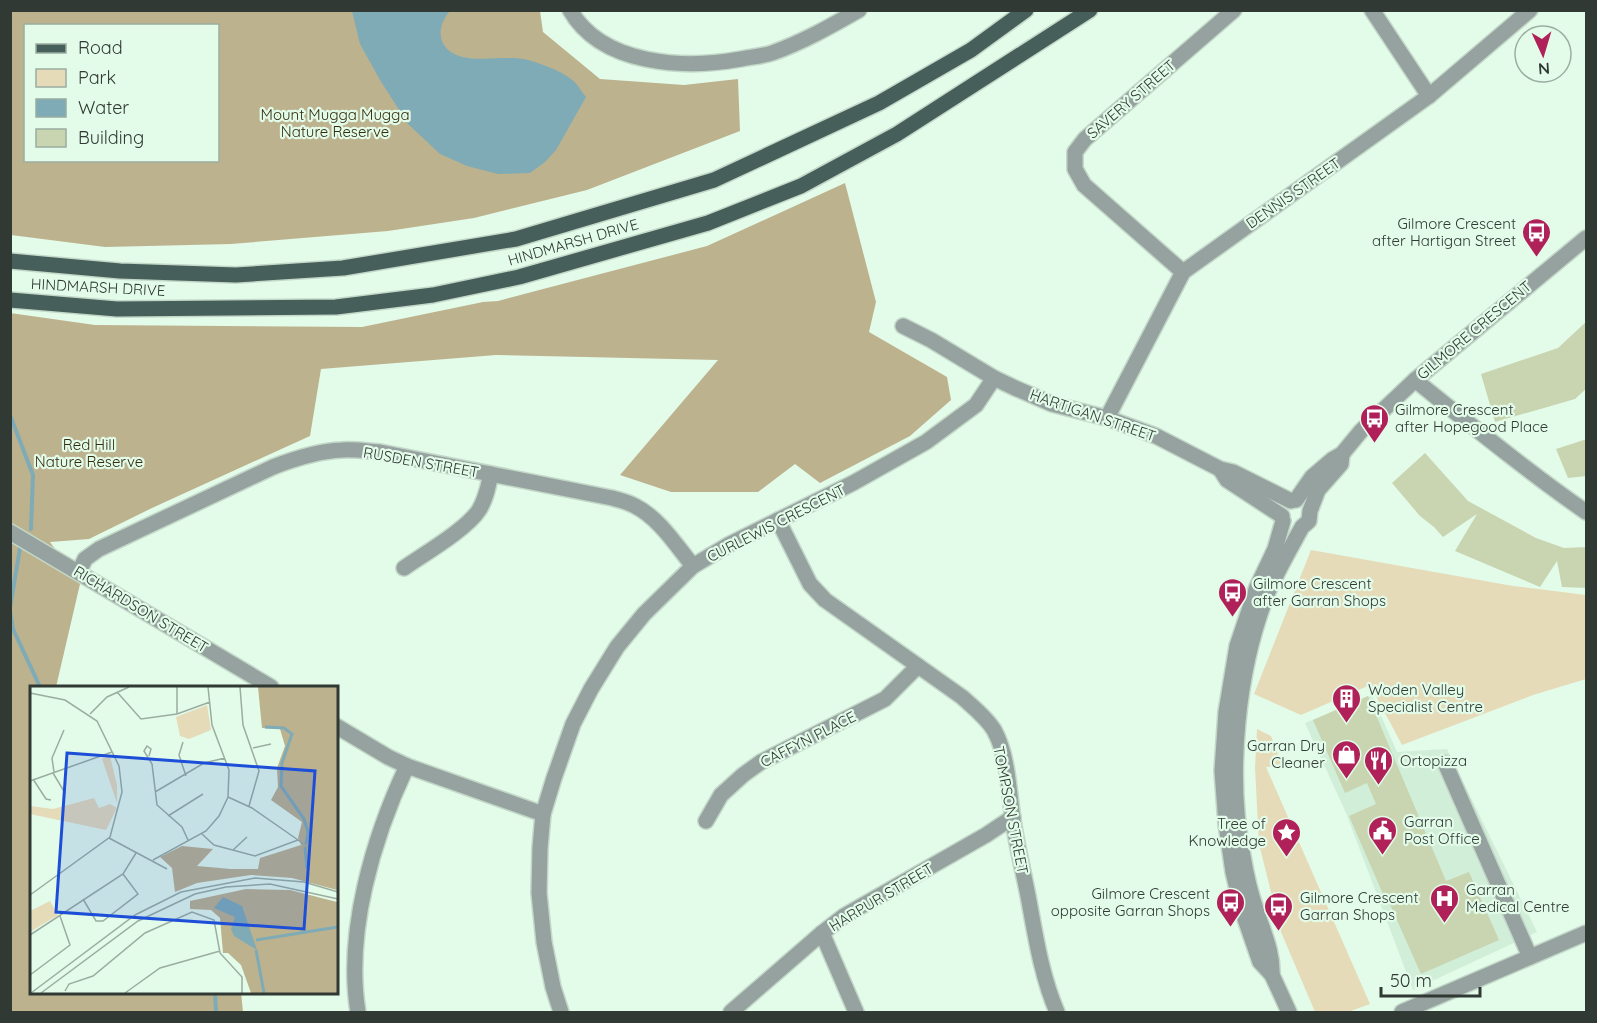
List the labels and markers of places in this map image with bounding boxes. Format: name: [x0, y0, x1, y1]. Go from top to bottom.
place label: Gilmore Crescent after Hartigan Street: [1372, 214, 1516, 250]
bus stop icon: Gilmore Crescent after Hartigan Street: [1521, 216, 1553, 258]
place label: Gilmore Crescent after Hopegood Place: [1395, 400, 1548, 436]
bus stop icon: Gilmore Crescent after Hopegood Place: [1358, 402, 1390, 444]
place label: Gilmore Crescent after Garran Shops: [1253, 574, 1386, 610]
bus stop icon: Gilmore Crescent after Garran Shops: [1216, 576, 1248, 618]
place label: Woden Valley Specialist Centre: [1368, 680, 1483, 716]
building icon: Woden Valley Specialist Centre: [1331, 682, 1363, 724]
place label: Garran Dry Cleaner: [1247, 736, 1325, 772]
shop icon: Garran Dry Cleaner: [1330, 738, 1362, 780]
restaurant icon: Ortopizza: [1363, 744, 1395, 786]
place label: Ortopizza: [1400, 751, 1467, 770]
place label: Garran Post Office: [1404, 812, 1480, 848]
place label: Tree of Knowledge: [1189, 814, 1267, 850]
public building icon: Garran Post Office: [1367, 814, 1399, 856]
place icon: Tree of Knowledge: [1271, 816, 1303, 858]
place label: Garran Medical Centre: [1466, 880, 1570, 916]
hospital icon: Garran Medical Centre: [1429, 882, 1461, 924]
place label: Gilmore Crescent opposite Garran Shops: [1051, 884, 1210, 920]
bus stop icon: Gilmore Crescent opposite Garran Shops: [1215, 886, 1247, 928]
place label: Gilmore Crescent Garran Shops: [1300, 888, 1419, 924]
bus stop icon: Gilmore Crescent Garran Shops: [1263, 890, 1295, 932]

